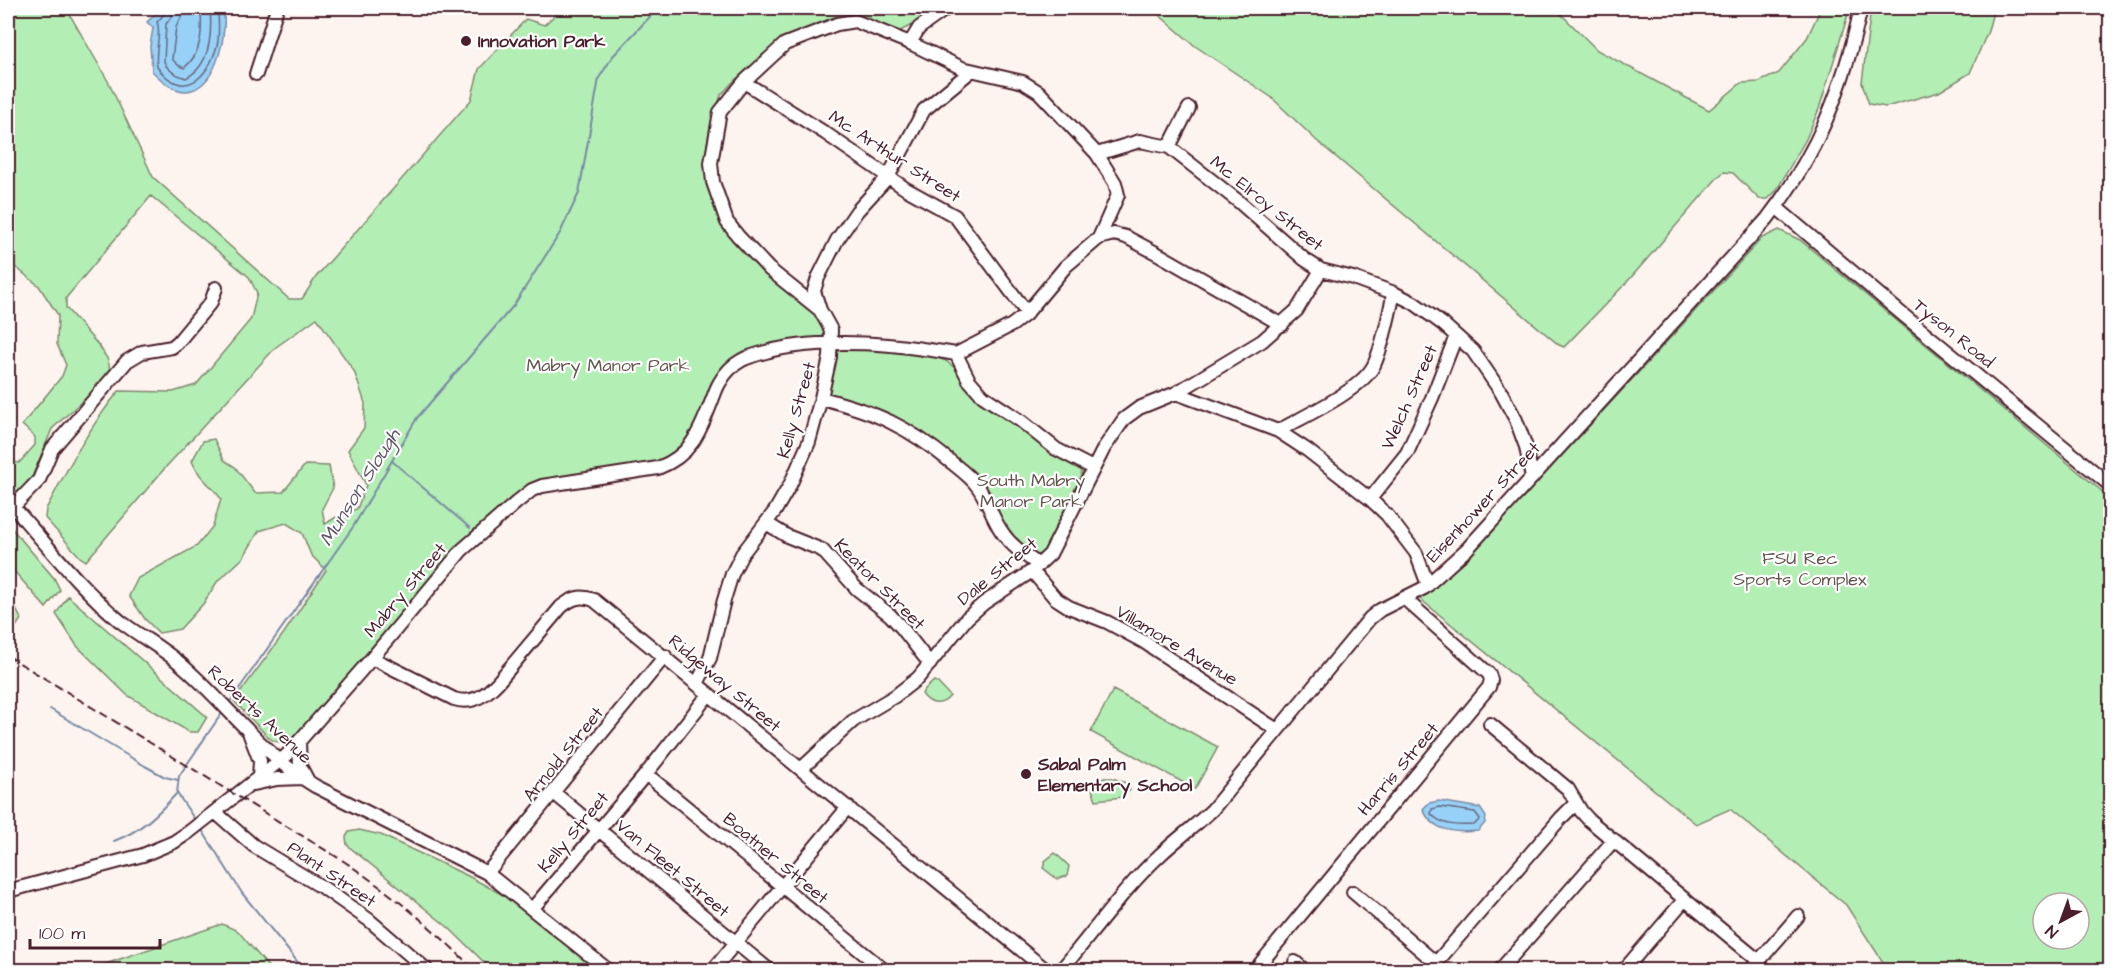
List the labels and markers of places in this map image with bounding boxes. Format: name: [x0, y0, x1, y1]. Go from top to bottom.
place label: Innovation Park: [478, 29, 606, 54]
marker: Innovation Park: [459, 34, 473, 48]
place label: Sabal Palm Elementary School: [1037, 752, 1193, 799]
marker: Sabal Palm Elementary School: [1019, 767, 1033, 781]

